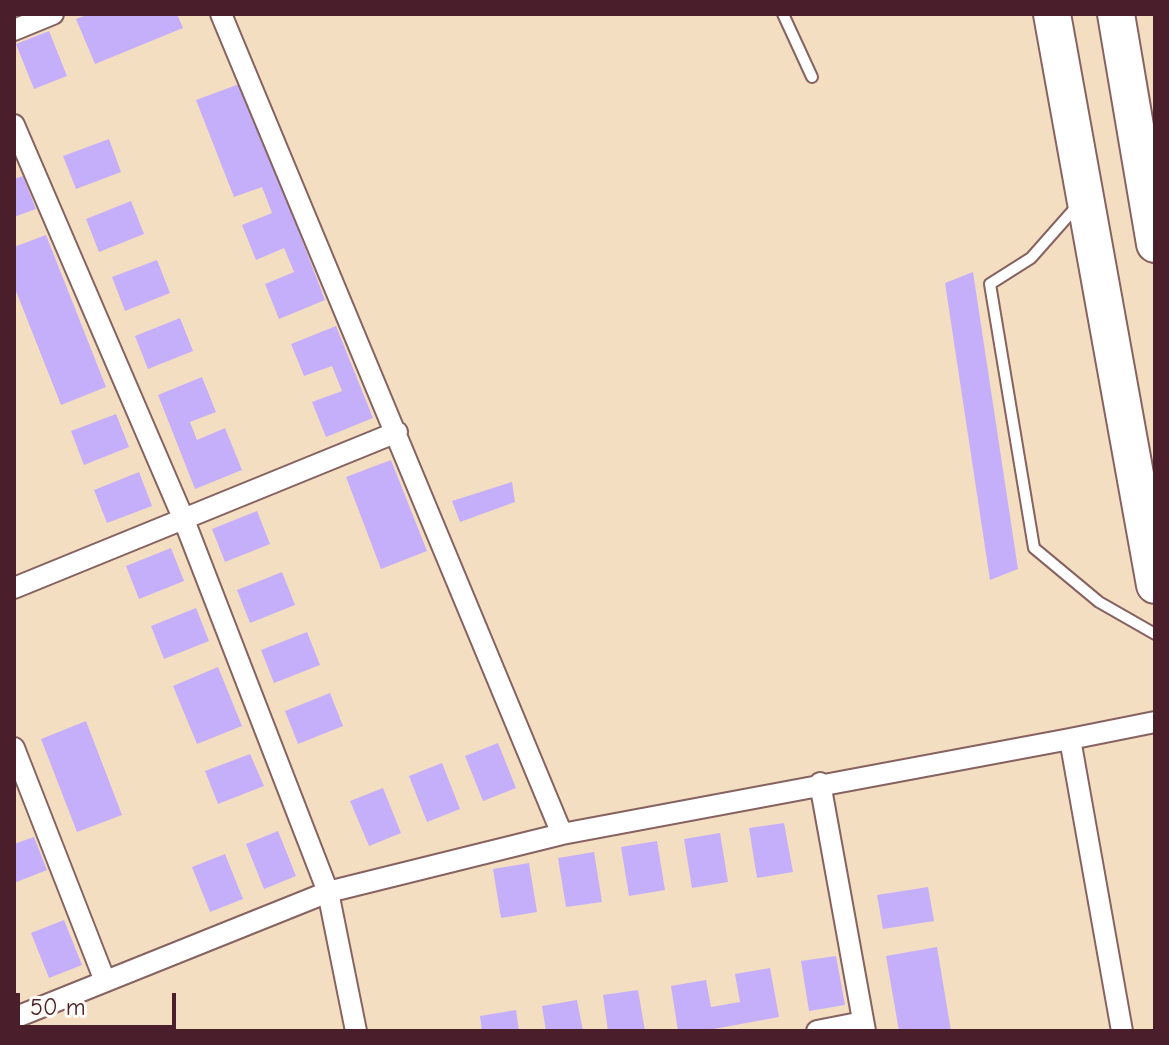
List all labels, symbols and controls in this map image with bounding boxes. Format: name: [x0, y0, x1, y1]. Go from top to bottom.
scale bar: [20, 977, 180, 1027]
text: 50 m: [30, 993, 86, 1021]

